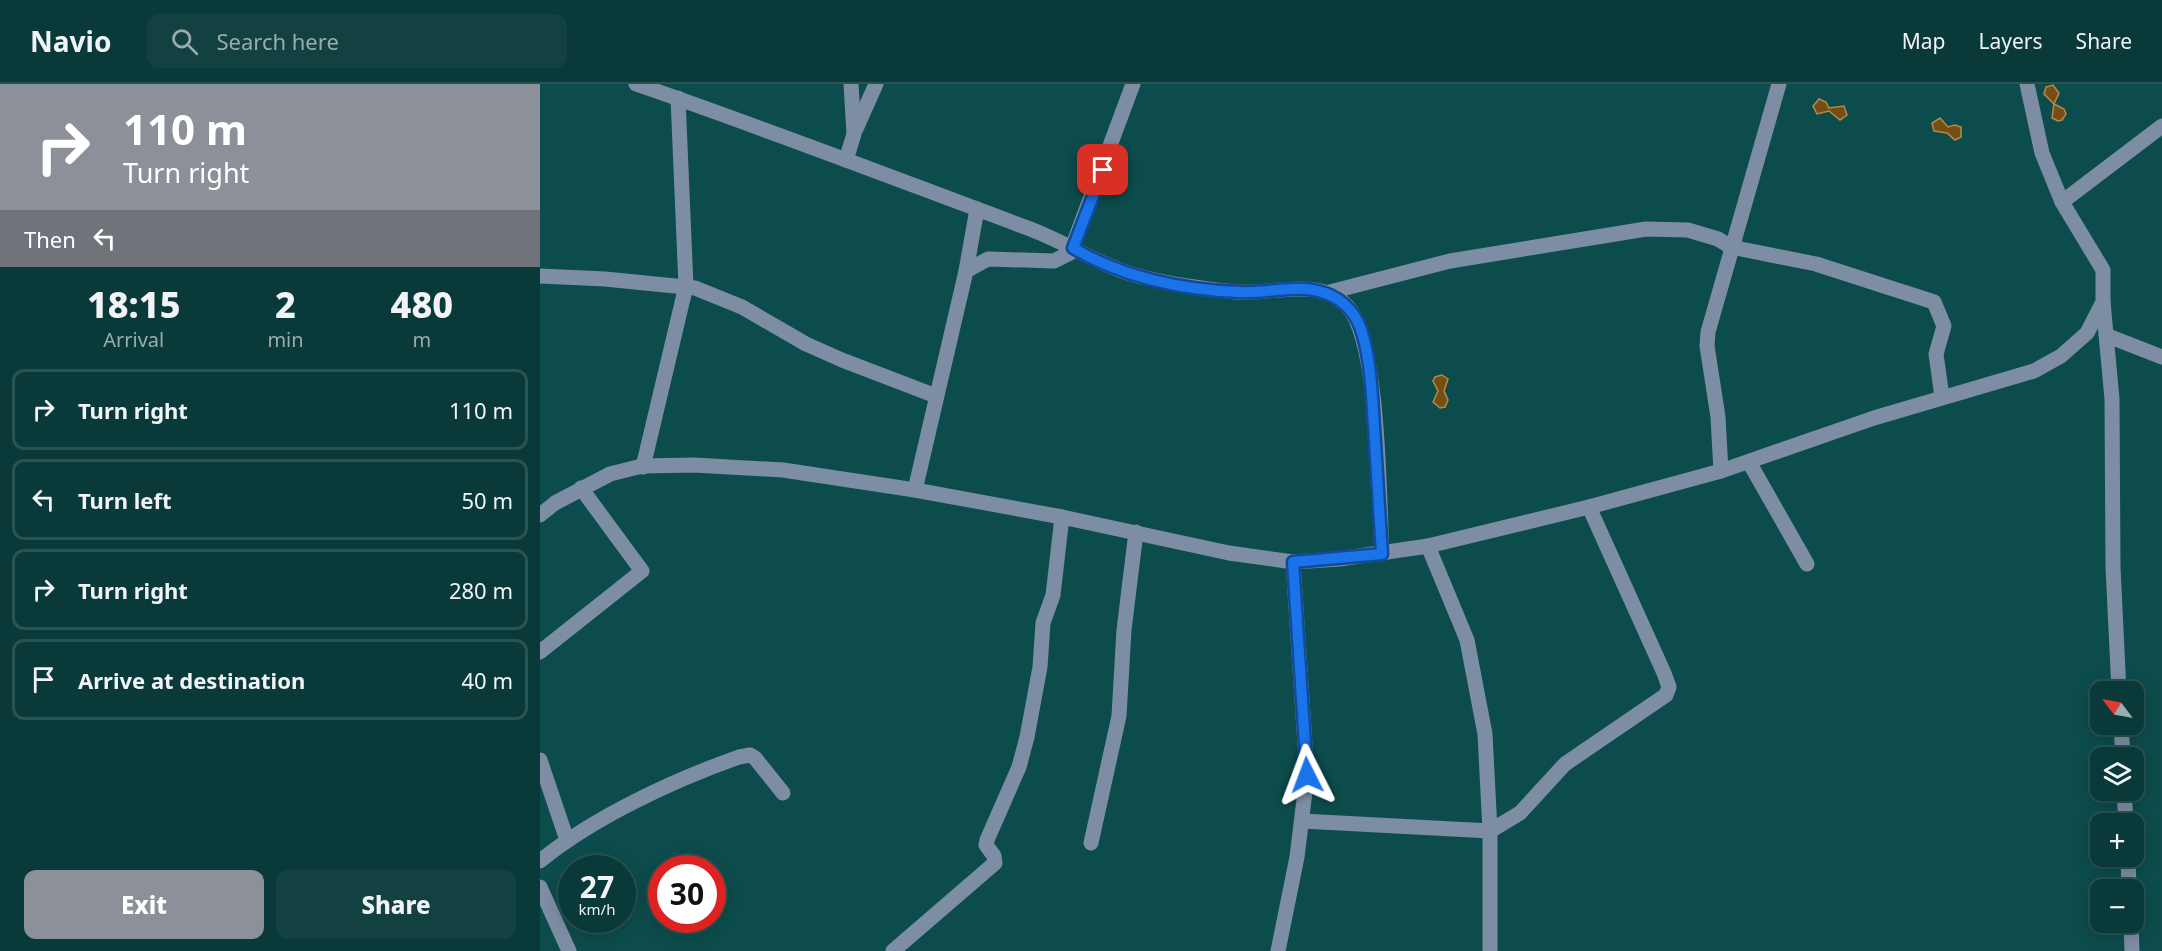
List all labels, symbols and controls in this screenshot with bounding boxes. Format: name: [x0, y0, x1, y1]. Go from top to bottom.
search box: [147, 14, 567, 68]
text: Navio: [30, 22, 111, 60]
icon: search: [168, 25, 201, 58]
text: Search here: [216, 26, 339, 56]
text: Map: [1902, 27, 1946, 55]
text: Layers: [1979, 27, 2043, 55]
text: Share: [2076, 27, 2132, 55]
text: 110 m: [123, 100, 247, 157]
icon: right: [24, 108, 102, 186]
pin: [1077, 144, 1128, 195]
icon: arrive: [1086, 153, 1119, 186]
text: Turn right: [123, 154, 249, 191]
icon: left: [88, 222, 121, 255]
text: Then: [24, 224, 76, 254]
text: 18:15: [87, 280, 180, 329]
text: 2: [275, 280, 296, 329]
text: 480: [391, 280, 453, 329]
text: Arrival: [103, 326, 164, 353]
text: min: [267, 326, 304, 353]
text: m: [412, 326, 431, 353]
icon: right: [27, 393, 60, 426]
text: Turn right: [78, 395, 188, 425]
text: 110 m: [449, 395, 513, 425]
icon: left: [27, 483, 60, 516]
text: Turn left: [78, 485, 172, 515]
text: 50 m: [462, 485, 513, 515]
icon: right: [27, 573, 60, 606]
text: Turn right: [78, 575, 188, 605]
text: 280 m: [449, 575, 513, 605]
icon: arrive: [27, 663, 60, 696]
text: Arrive at destination: [78, 665, 305, 695]
text: 40 m: [462, 665, 513, 695]
north arrow: [2090, 681, 2144, 735]
map controls: [2090, 681, 2144, 933]
position arrow: [1275, 743, 1339, 807]
button: layers: [2090, 747, 2144, 801]
button: +: [2090, 813, 2144, 867]
speed limit sign: 30: [648, 855, 726, 933]
text: 27: [580, 866, 614, 907]
button: Exit: [24, 870, 264, 939]
button: Share: [276, 870, 516, 939]
button: −: [2090, 879, 2144, 933]
text: km/h: [579, 899, 615, 919]

